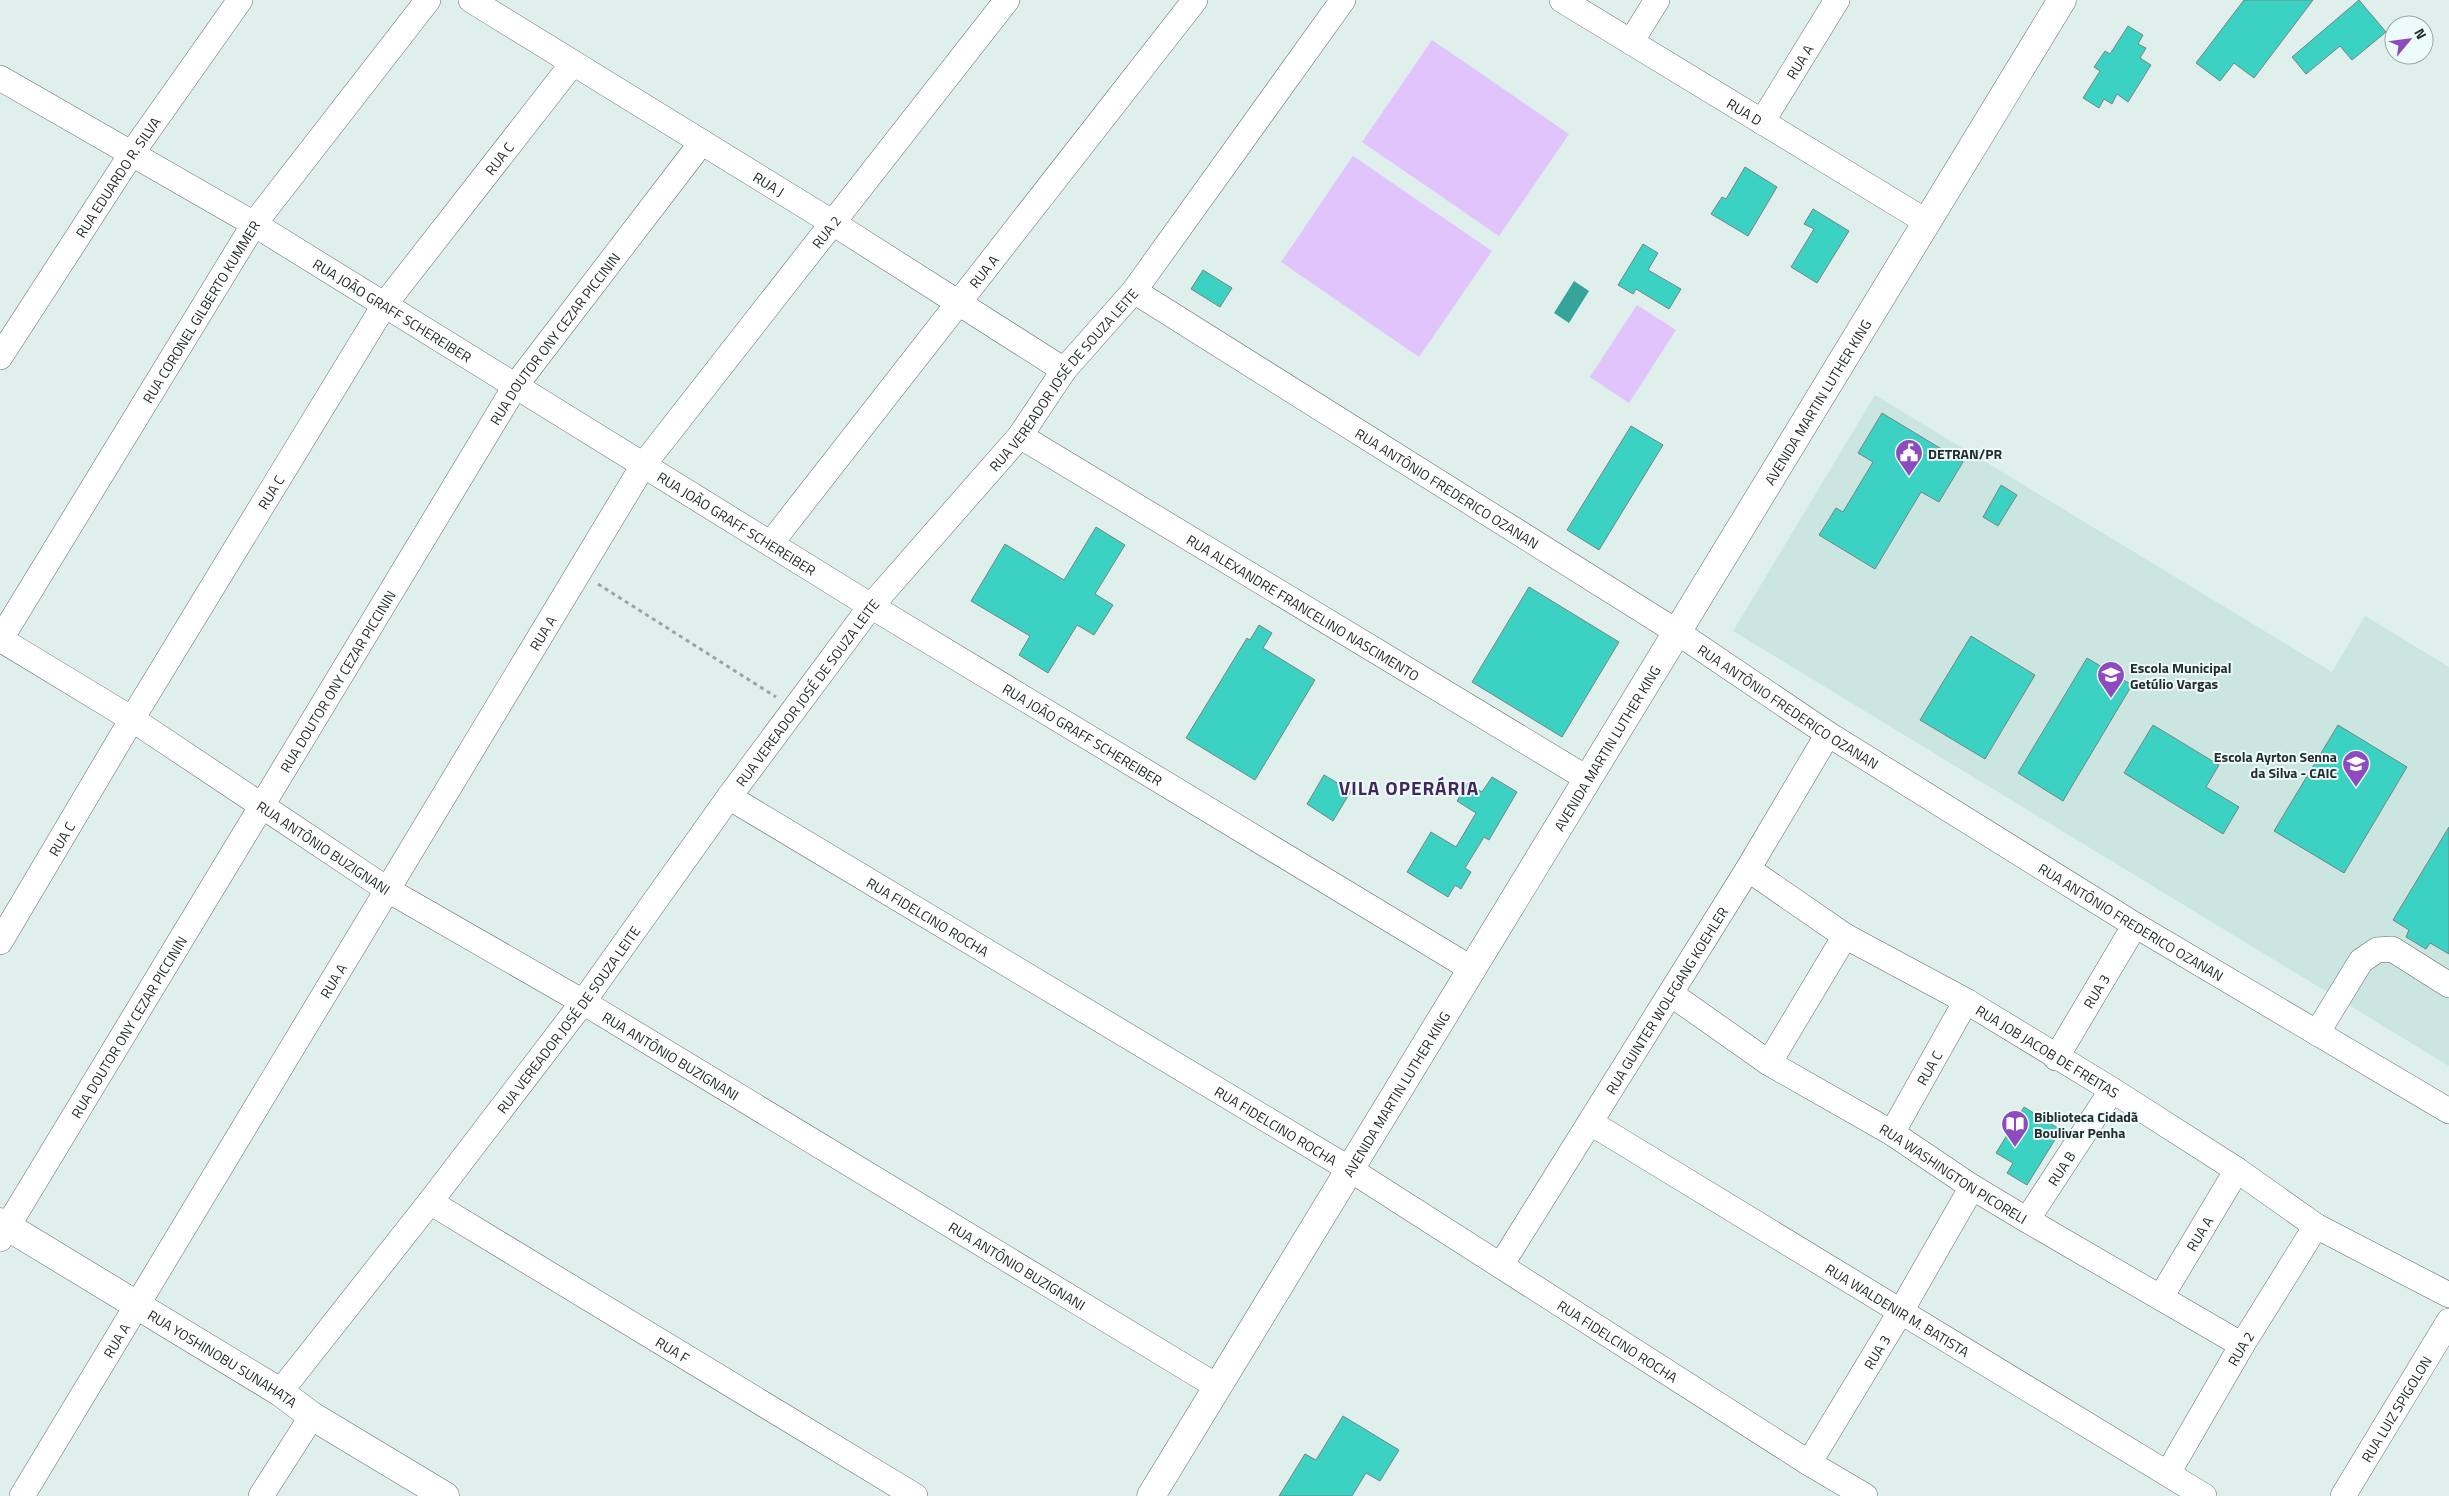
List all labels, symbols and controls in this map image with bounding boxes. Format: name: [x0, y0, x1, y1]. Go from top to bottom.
north arrow: [2384, 15, 2434, 65]
text: N: [2409, 24, 2432, 43]
street label: RUA A: [1780, 40, 1818, 83]
street label: RUA D: [1723, 92, 1767, 130]
street label: RUA EDUARDO R. SILVA: [70, 112, 165, 241]
street label: RUA C: [479, 137, 518, 179]
street label: RUA J: [749, 166, 789, 201]
street label: RUA 2: [806, 211, 845, 253]
street label: RUA CORONEL GILBERTO KUMMER: [137, 216, 264, 407]
street label: RUA DOUTOR ONY CEZAR PICCININ: [484, 248, 625, 429]
street label: RUA A: [964, 249, 1003, 292]
street label: RUA JOÃO GRAFF SCHEREIBER: [309, 253, 476, 367]
street label: RUA VEREADOR JOSÉ DE SOUZA LEITE: [984, 283, 1143, 475]
street label: AVENIDA MARTIN LUTHER KING: [1759, 315, 1876, 489]
street label: RUA ANTÔNIO FREDERICO OZANAN: [1351, 422, 1543, 553]
public building icon: DETRAN/PR: [1894, 438, 1924, 477]
place label: DETRAN/PR: [1928, 443, 2003, 464]
street label: RUA JOÃO GRAFF SCHEREIBER: [654, 466, 820, 580]
street label: RUA C: [252, 471, 289, 513]
street label: RUA ALEXANDRE FRANCELINO NASCIMENTO: [1183, 529, 1424, 686]
street label: RUA DOUTOR ONY CEZAR PICCININ: [274, 586, 400, 776]
street label: RUA VEREADOR JOSÉ DE SOUZA LEITE: [730, 594, 884, 791]
street label: RUA A: [524, 611, 561, 654]
street label: RUA ANTÔNIO FREDERICO OZANAN: [1694, 639, 1883, 774]
place label: Escola Municipal Getúlio Vargas: [2130, 657, 2232, 694]
school or university icon: Escola Municipal Getúlio Vargas: [2096, 660, 2126, 699]
street label: AVENIDA MARTIN LUTHER KING: [1548, 661, 1665, 835]
street label: RUA JOÃO GRAFF SCHEREIBER: [999, 678, 1167, 790]
place label: Escola Ayrton Senna da Silva - CAIC: [2214, 746, 2337, 783]
school or university icon: Escola Ayrton Senna da Silva - CAIC: [2341, 749, 2371, 788]
district label: VILA OPERÁRIA: [1339, 773, 1479, 802]
street label: RUA ANTÔNIO BUZIGNANI: [253, 795, 395, 899]
street label: RUA C: [43, 817, 80, 860]
street label: RUA ANTÔNIO FREDERICO OZANAN: [2035, 857, 2228, 986]
street label: RUA FIDELCINO ROCHA: [863, 871, 994, 961]
street label: RUA GUINTER WOLFGANG KOEHLER: [1600, 902, 1733, 1098]
street label: RUA VEREADOR JOSÉ DE SOUZA LEITE: [491, 921, 645, 1118]
street label: RUA DOUTOR ONY CEZAR PICCININ: [65, 932, 191, 1122]
street label: RUA A: [314, 958, 352, 1002]
street label: RUA 3: [2077, 970, 2114, 1012]
street label: RUA JOB JACOB DE FREITAS: [1972, 999, 2123, 1103]
street label: RUA ANTÔNIO BUZIGNANI: [599, 1006, 743, 1105]
street label: AVENIDA MARTIN LUTHER KING: [1337, 1007, 1454, 1181]
street label: RUA C: [1911, 1046, 1947, 1089]
street label: RUA FIDELCINO ROCHA: [1211, 1080, 1342, 1170]
place label: Biblioteca Cidadã Boulivar Penha: [2034, 1106, 2138, 1143]
library icon: Biblioteca Cidadã Boulivar Penha: [2000, 1109, 2030, 1148]
street label: RUA WASHINGTON PICORELI: [1876, 1118, 2031, 1228]
street label: RUA B: [2042, 1147, 2080, 1190]
street label: RUA A: [2180, 1212, 2218, 1255]
street label: RUA ANTÔNIO BUZIGNANI: [945, 1216, 1090, 1315]
street label: RUA WALDENIR M. BATISTA: [1822, 1258, 1974, 1362]
street label: RUA FIDELCINO ROCHA: [1553, 1294, 1683, 1387]
street label: RUA YOSHINOBU SUNAHATA: [144, 1304, 302, 1412]
street label: RUA A: [97, 1318, 135, 1362]
street label: RUA 2: [2222, 1327, 2259, 1370]
street label: RUA F: [652, 1331, 694, 1368]
street label: RUA 3: [1858, 1331, 1895, 1373]
street label: RUA LUIZ SPIGOLON: [2356, 1352, 2436, 1466]

